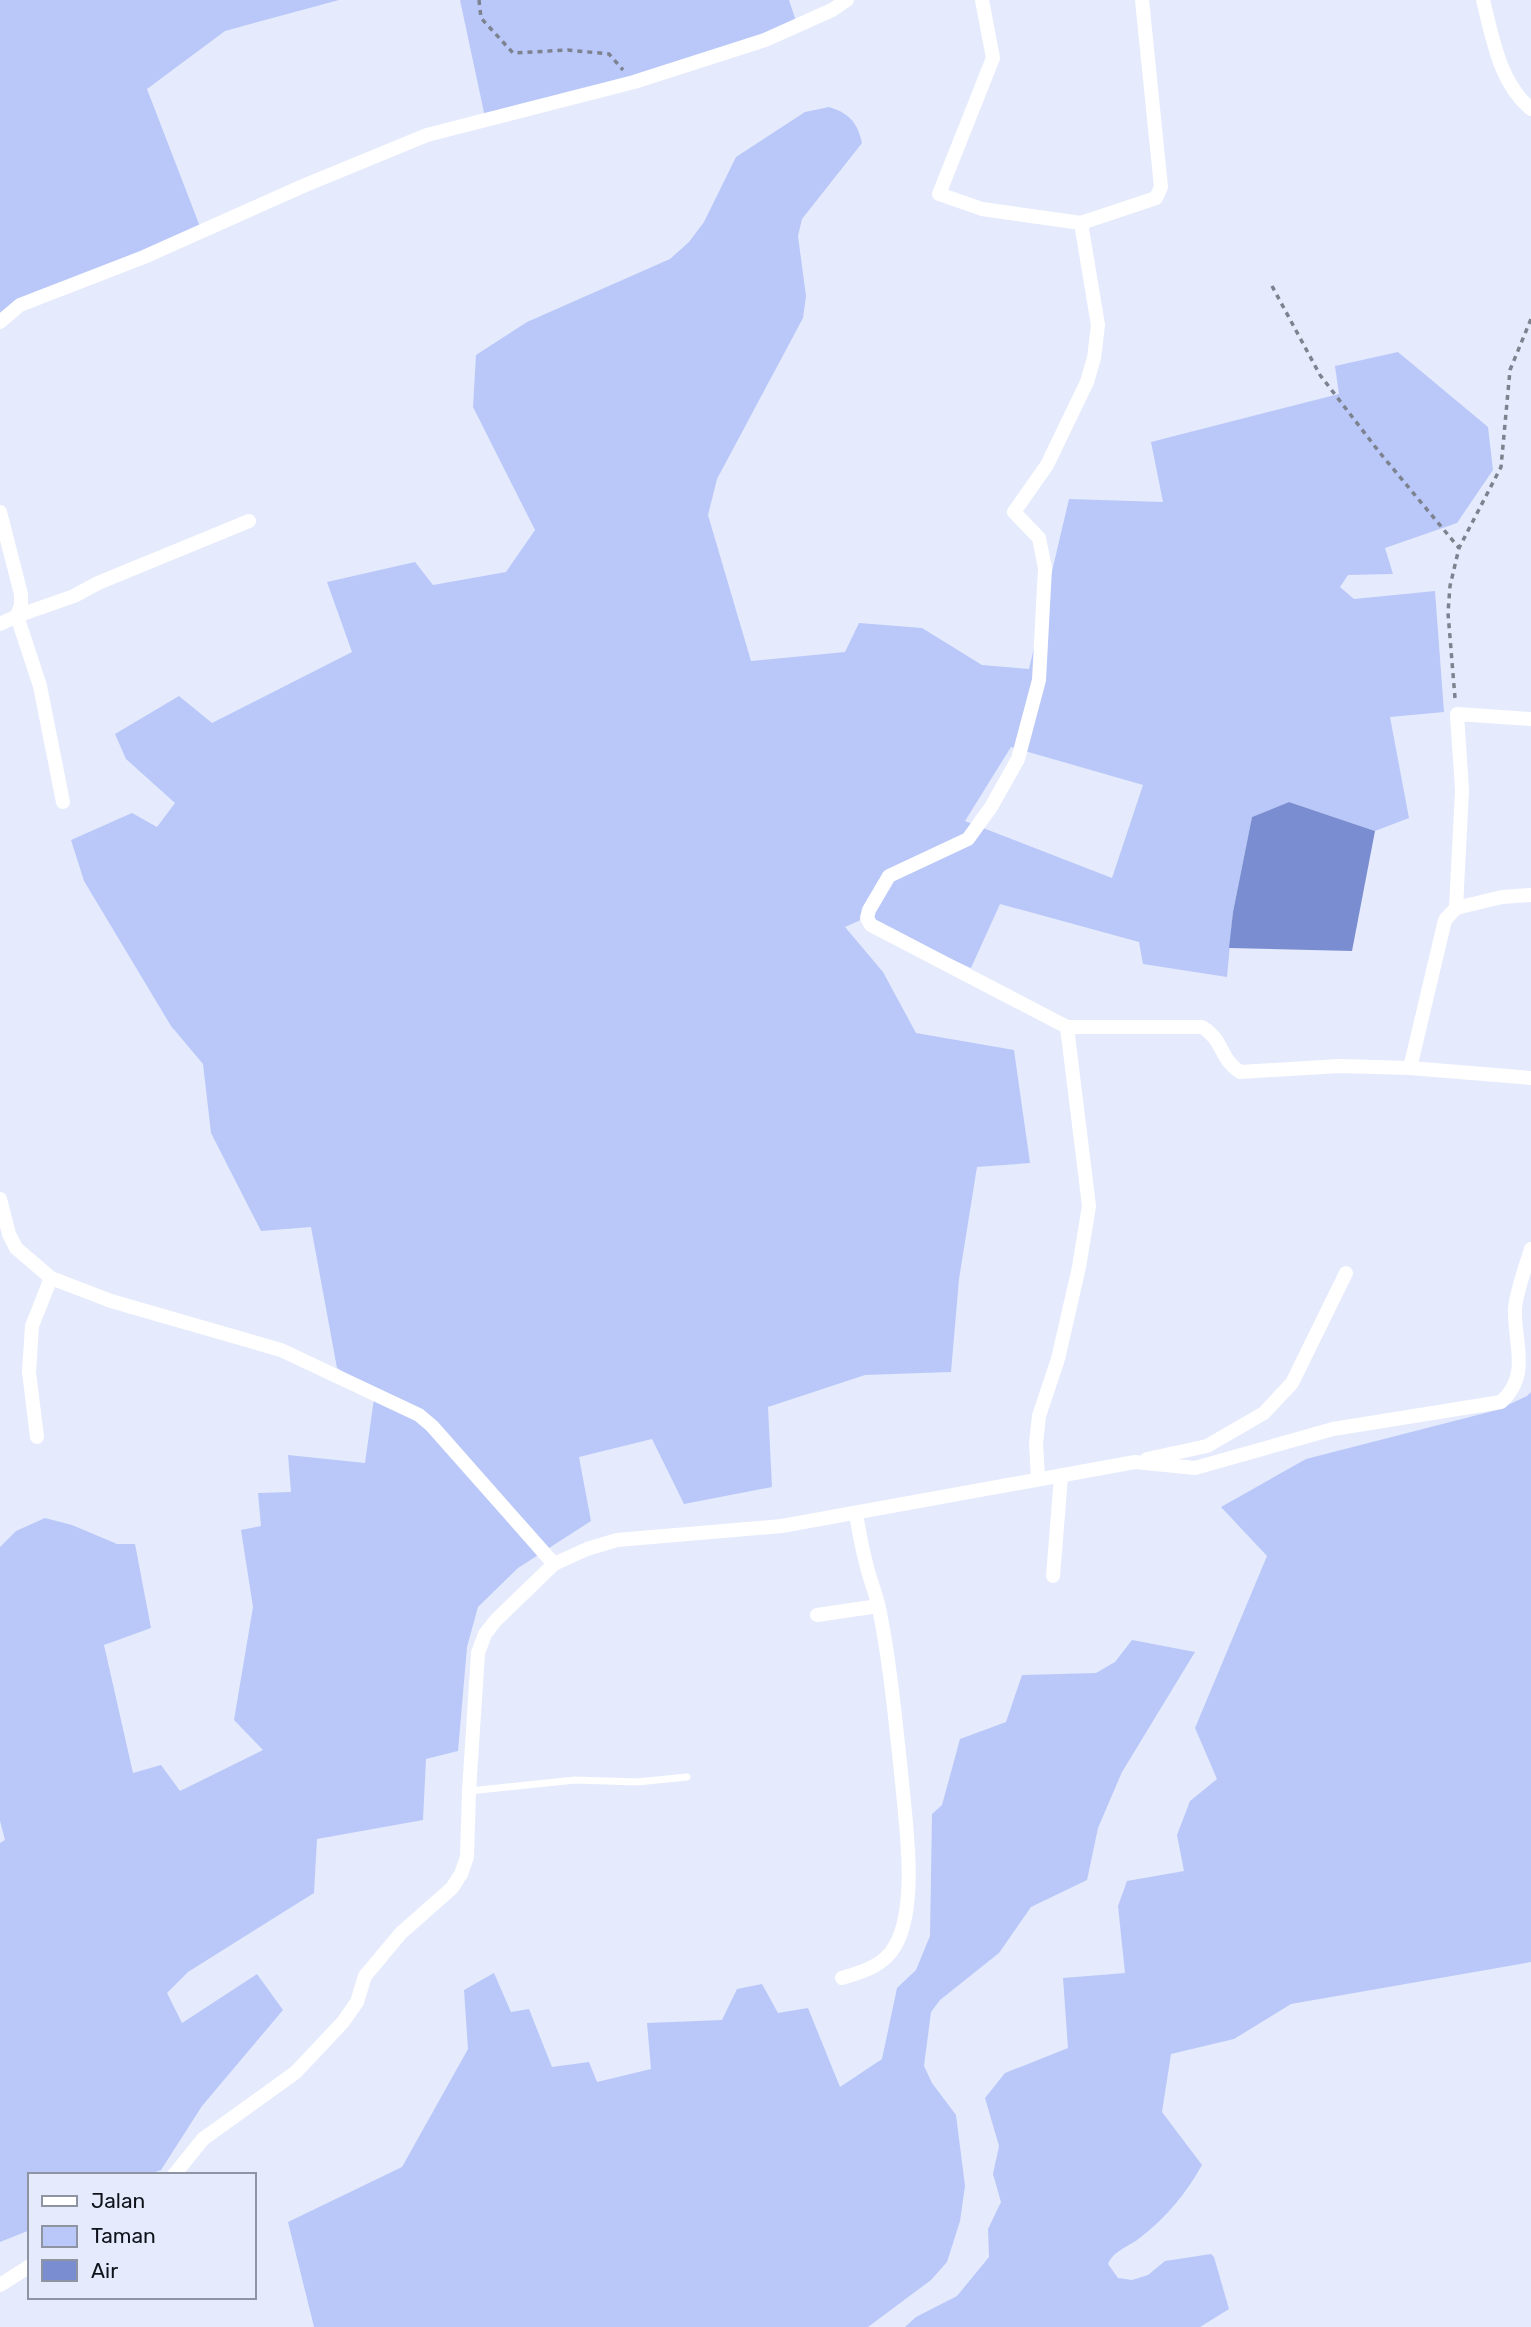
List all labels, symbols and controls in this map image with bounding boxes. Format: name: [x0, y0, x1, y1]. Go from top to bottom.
legend: [28, 2173, 256, 2299]
text: Jalan: [91, 2188, 145, 2213]
text: Taman: [91, 2223, 156, 2248]
text: Air: [91, 2258, 118, 2283]

